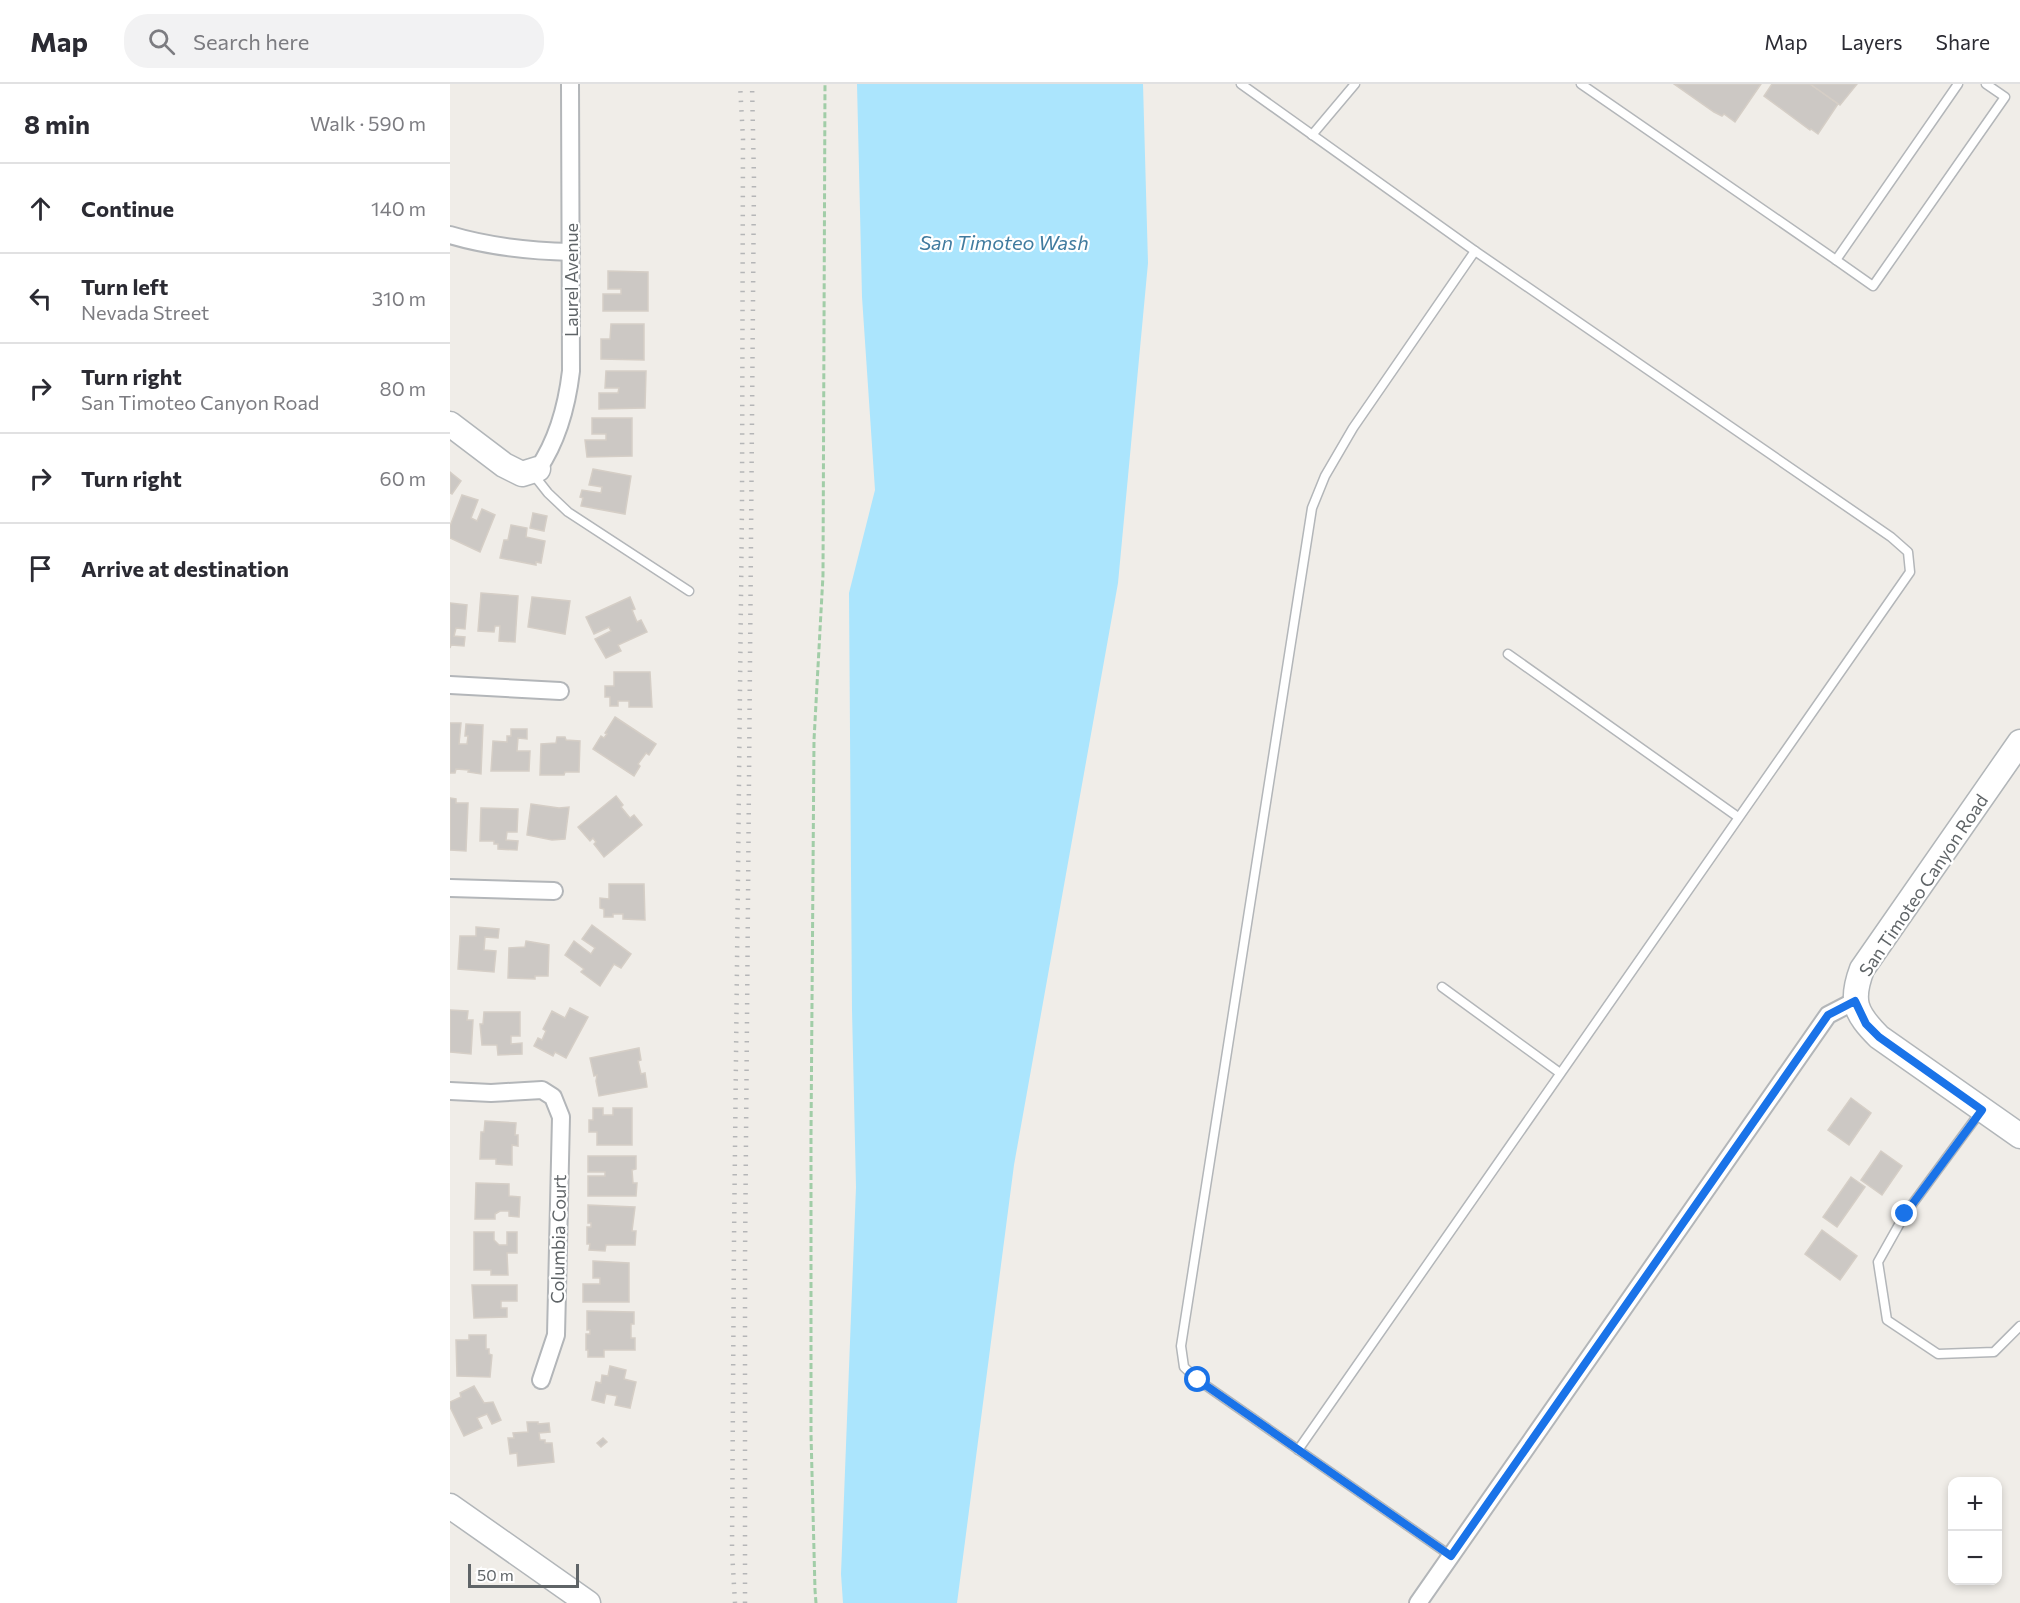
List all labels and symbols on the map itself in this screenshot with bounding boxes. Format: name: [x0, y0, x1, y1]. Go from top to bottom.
street label: Laurel Avenue: [560, 223, 582, 337]
water label: San Timoteo Wash: [919, 230, 1089, 254]
street label: San Timoteo Canyon Road: [1854, 790, 1992, 980]
street label: Columbia Court: [546, 1174, 570, 1304]
route end: [1891, 1200, 1917, 1226]
route start: [1184, 1366, 1210, 1392]
scale bar: [468, 1561, 579, 1588]

